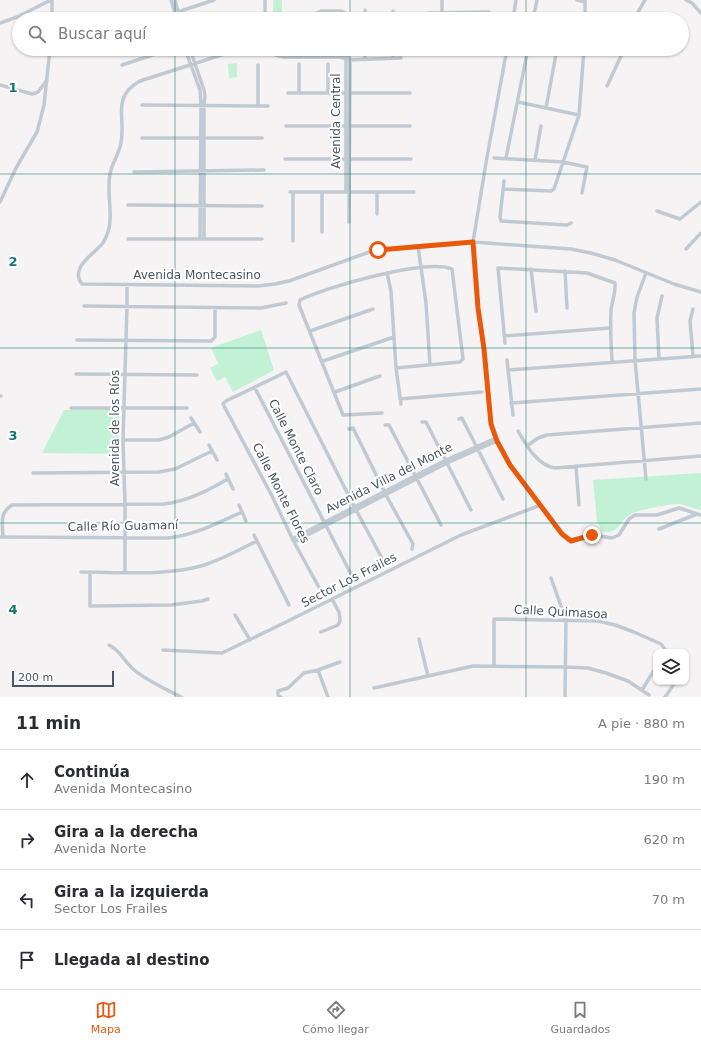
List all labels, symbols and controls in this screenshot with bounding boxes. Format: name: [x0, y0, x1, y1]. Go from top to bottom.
search box: [12, 12, 689, 56]
icon: search: [26, 23, 48, 45]
text: Buscar aquí: [58, 25, 146, 43]
street label: Avenida Central: [329, 73, 343, 169]
text: 1: [8, 80, 18, 95]
route start: [369, 241, 387, 259]
text: 2: [8, 254, 18, 269]
street label: Avenida Montecasino: [133, 268, 261, 282]
street label: Avenida de los Ríos: [108, 370, 122, 486]
street label: Calle Monte Claro: [266, 397, 326, 497]
text: 3: [8, 428, 18, 443]
street label: Avenida Villa del Monte: [323, 440, 455, 516]
street label: Calle Monte Flores: [250, 441, 312, 545]
street label: Calle Río Guamaní: [68, 518, 179, 534]
route end: [583, 526, 601, 544]
street label: Sector Los Frailes: [299, 550, 399, 610]
text: 4: [8, 602, 18, 617]
street label: Calle Quimasoa: [514, 603, 608, 621]
map controls: [653, 649, 689, 685]
button: layers: [653, 649, 689, 685]
scale bar: [12, 669, 114, 688]
text: 200 m: [18, 671, 53, 684]
text: 11 min: [16, 713, 81, 733]
text: A pie · 880 m: [598, 716, 685, 731]
text: Continúa: [54, 763, 130, 781]
icon: ahead: [16, 769, 38, 791]
text: 190 m: [643, 772, 685, 787]
text: Avenida Montecasino: [54, 781, 192, 796]
text: Gira a la derecha: [54, 823, 198, 841]
icon: right: [16, 829, 38, 851]
text: 620 m: [643, 832, 685, 847]
text: Avenida Norte: [54, 841, 146, 856]
text: Gira a la izquierda: [54, 883, 209, 901]
icon: left: [16, 889, 38, 911]
text: 70 m: [652, 892, 685, 907]
text: Sector Los Frailes: [54, 901, 168, 916]
icon: arrive: [16, 949, 38, 971]
text: Llegada al destino: [54, 951, 209, 969]
tab: Mapa: [91, 999, 121, 1036]
tab: Cómo llegar: [302, 999, 369, 1036]
tab: Guardados: [550, 999, 610, 1036]

